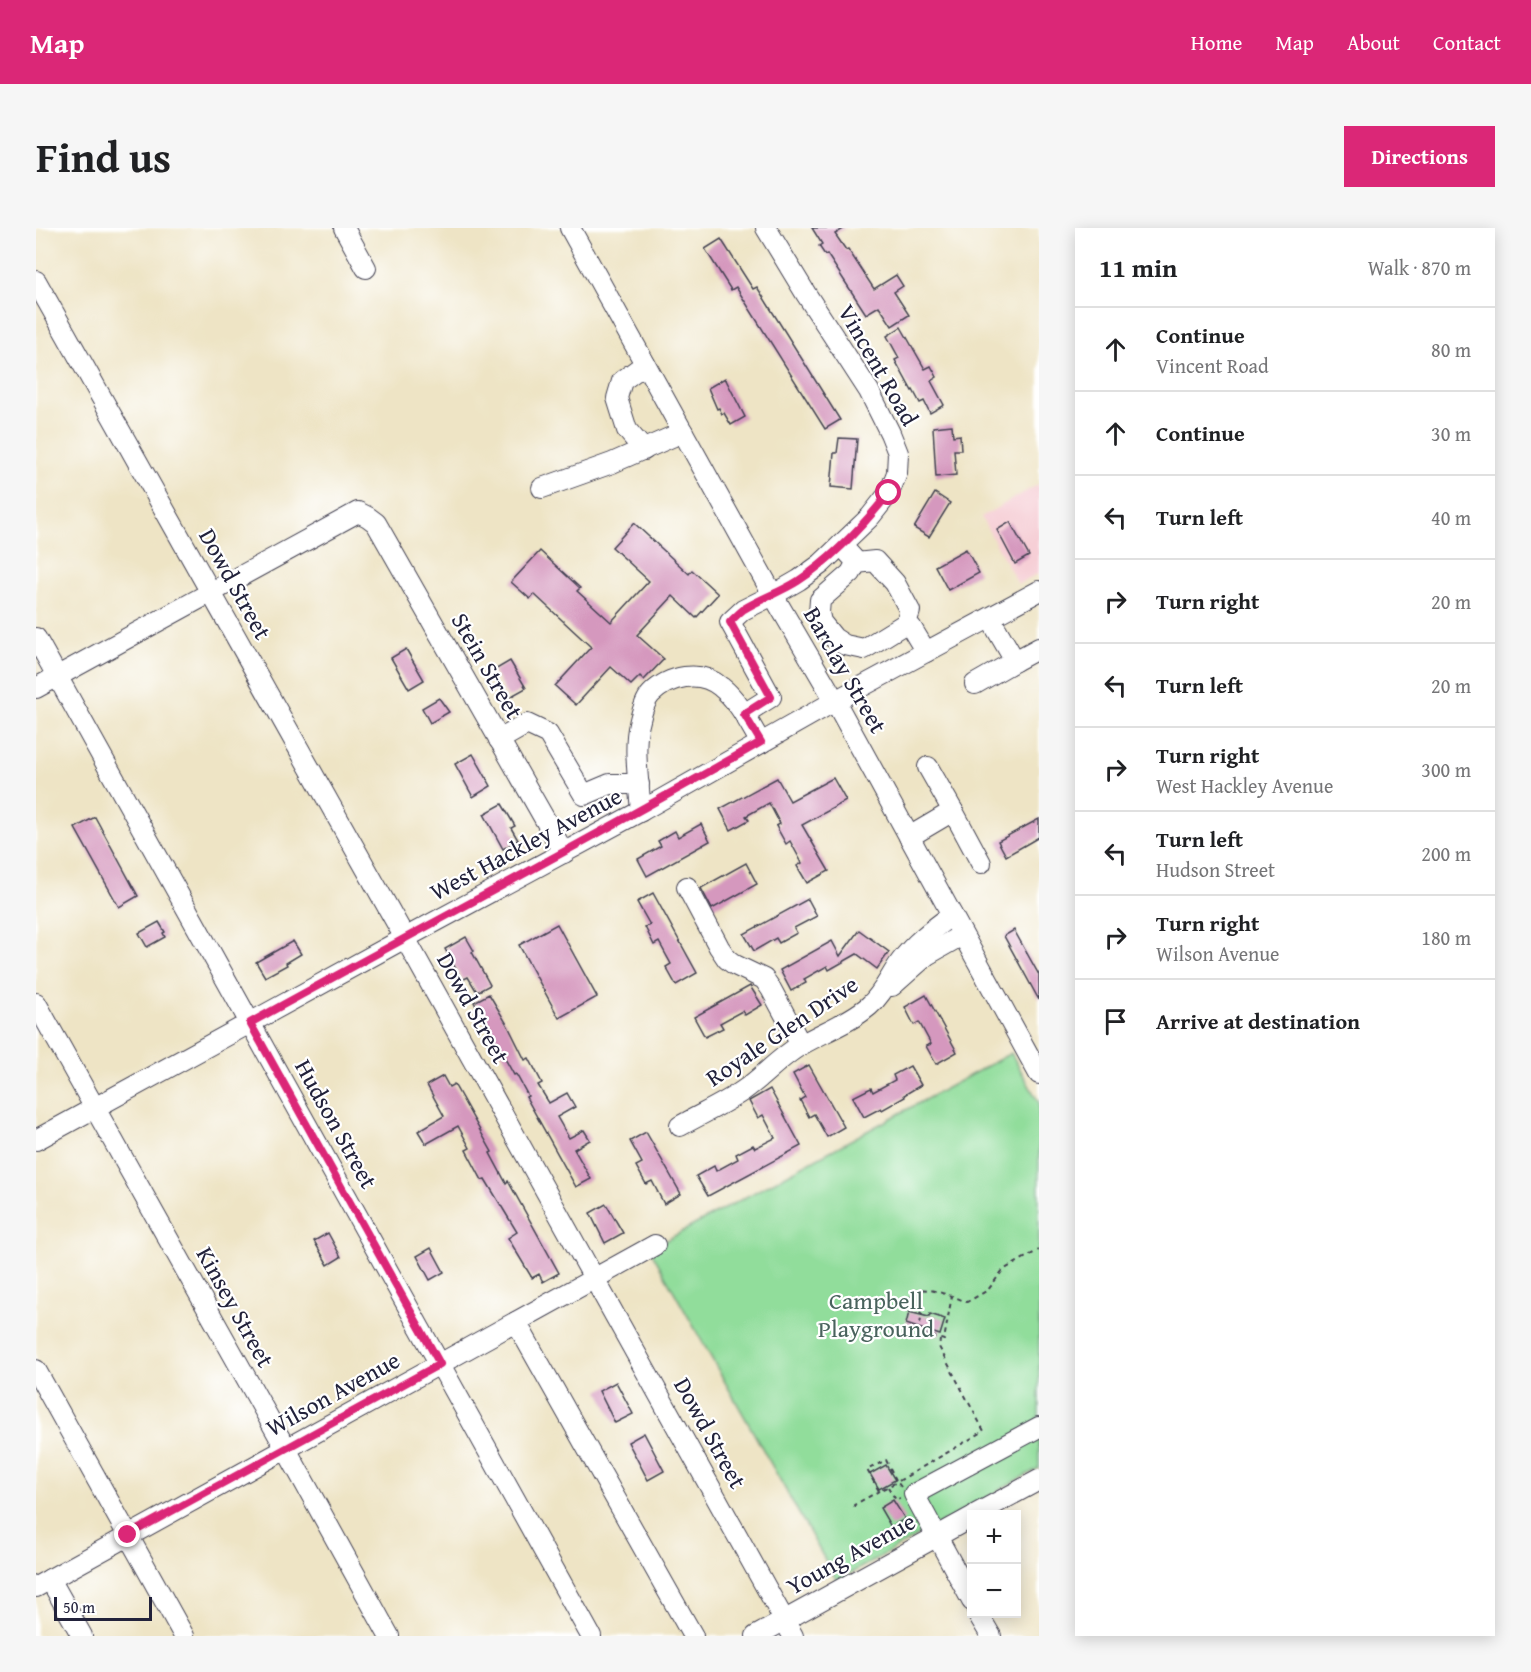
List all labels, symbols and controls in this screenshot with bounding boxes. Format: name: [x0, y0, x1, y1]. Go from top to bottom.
text: Map: [30, 22, 84, 63]
text: Home: [1191, 27, 1242, 58]
text: Map: [1275, 27, 1314, 58]
text: About: [1347, 27, 1400, 58]
text: Contact: [1433, 27, 1501, 58]
text: Find us: [36, 126, 171, 187]
button: Directions: [1344, 126, 1495, 187]
text: 11 min: [1099, 248, 1177, 287]
text: Walk · 870 m: [1368, 253, 1471, 282]
street label: Vincent Road: [829, 297, 928, 432]
text: Continue: [1156, 319, 1245, 351]
icon: ahead: [1099, 333, 1132, 366]
text: 80 m: [1431, 335, 1471, 364]
text: Vincent Road: [1156, 351, 1269, 380]
icon: ahead: [1099, 417, 1132, 450]
text: Continue: [1156, 417, 1245, 449]
text: 30 m: [1431, 419, 1471, 448]
route start: [875, 479, 901, 505]
icon: left: [1099, 501, 1132, 534]
text: Turn left: [1156, 501, 1243, 533]
text: 40 m: [1431, 503, 1471, 532]
street label: Dowd Street: [190, 522, 281, 646]
icon: right: [1099, 585, 1132, 618]
text: Turn right: [1156, 585, 1259, 617]
text: 20 m: [1431, 587, 1471, 616]
street label: Barclay Street: [795, 600, 896, 740]
street label: Stein Street: [443, 606, 532, 726]
icon: left: [1099, 669, 1132, 702]
text: Turn left: [1156, 669, 1243, 701]
text: 20 m: [1431, 671, 1471, 700]
text: Turn right: [1156, 739, 1259, 771]
icon: right: [1099, 753, 1132, 786]
text: 300 m: [1421, 755, 1471, 784]
text: West Hackley Avenue: [1156, 771, 1333, 800]
street label: West Hackley Avenue: [424, 778, 628, 909]
text: Turn left: [1156, 823, 1243, 855]
icon: left: [1099, 837, 1132, 870]
text: 200 m: [1421, 839, 1471, 868]
text: Hudson Street: [1156, 855, 1275, 884]
text: Turn right: [1156, 907, 1259, 939]
icon: right: [1099, 921, 1132, 954]
text: 180 m: [1421, 923, 1471, 952]
text: Wilson Avenue: [1156, 939, 1279, 968]
street label: Dowd Street: [428, 946, 519, 1070]
street label: Royale Glen Drive: [699, 967, 865, 1095]
icon: arrive: [1099, 1005, 1132, 1038]
text: Arrive at destination: [1156, 1005, 1360, 1037]
street label: Hudson Street: [286, 1053, 387, 1195]
street label: Kinsey Street: [188, 1240, 283, 1374]
park label: Campbell Playground: [818, 1283, 934, 1346]
street label: Wilson Avenue: [259, 1342, 406, 1445]
street label: Dowd Street: [665, 1371, 756, 1495]
street label: Young Avenue: [780, 1504, 922, 1603]
map controls: [967, 1510, 1021, 1618]
button: +: [967, 1510, 1021, 1564]
route end: [114, 1521, 140, 1547]
button: −: [967, 1564, 1021, 1618]
scale bar: [54, 1594, 152, 1622]
text: 50 m: [63, 1595, 95, 1619]

